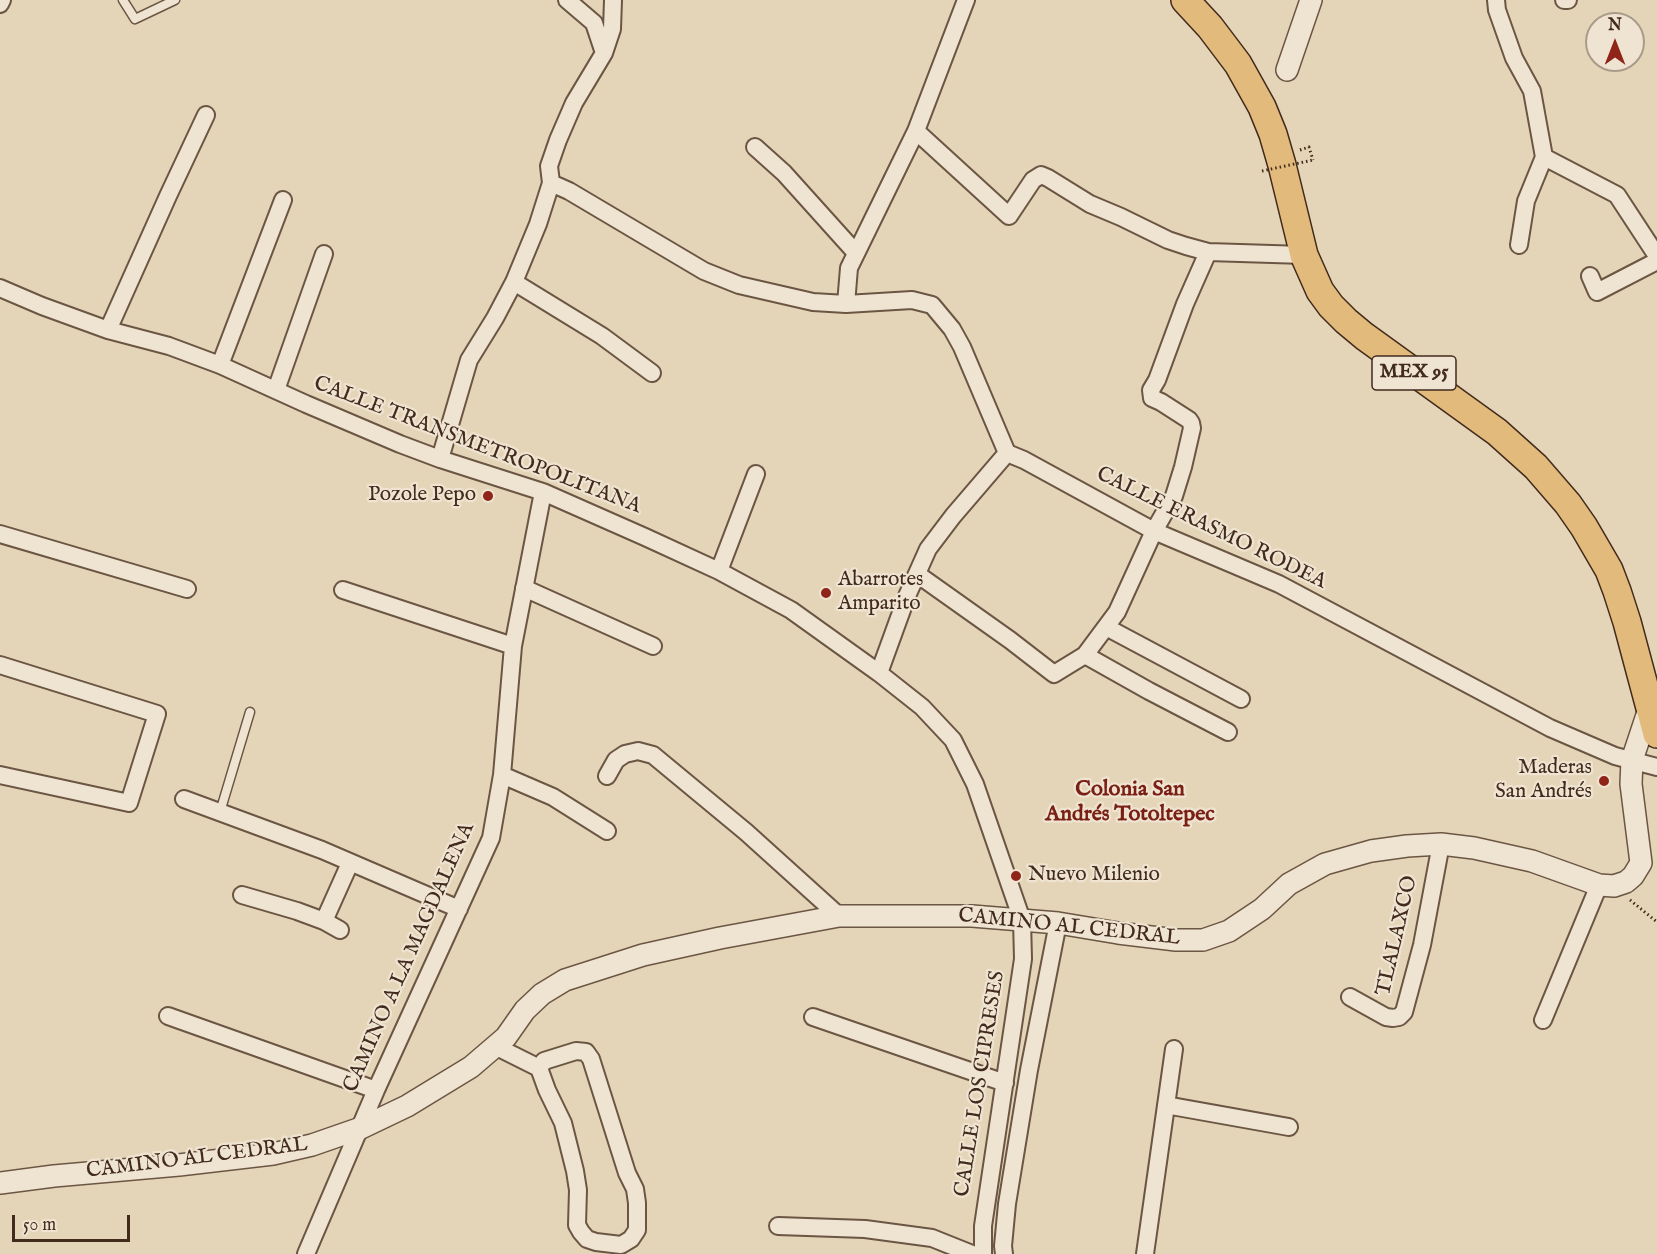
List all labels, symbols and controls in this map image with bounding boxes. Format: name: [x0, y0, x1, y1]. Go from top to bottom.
north arrow: [1585, 12, 1645, 72]
text: N: [1608, 16, 1622, 36]
road number: MEX 95: [1372, 356, 1456, 390]
street label: CALLE TRANSMETROPOLITANA: [310, 372, 644, 520]
street label: CALLE ERASMO RODEA: [1092, 462, 1330, 596]
place label: Pozole Pepo: [368, 483, 476, 509]
marker: Pozole Pepo: [481, 489, 495, 503]
place label: Abarrotes Amparito: [838, 568, 923, 618]
marker: Abarrotes Amparito: [819, 586, 833, 600]
place label: Maderas San Andrés: [1495, 756, 1592, 806]
marker: Maderas San Andrés: [1597, 774, 1611, 788]
district label: Colonia San Andrés Totoltepec: [1045, 777, 1215, 828]
street label: CAMINO A LA MAGDALENA: [339, 819, 481, 1097]
place label: Nuevo Milenio: [1028, 863, 1160, 889]
marker: Nuevo Milenio: [1009, 869, 1023, 883]
street label: TLALAXCO: [1372, 873, 1424, 999]
street label: CAMINO AL CEDRAL: [957, 904, 1181, 952]
street label: CALLE LOS CIPRESES: [951, 969, 1011, 1199]
street label: CAMINO AL CEDRAL: [85, 1133, 309, 1185]
scale bar: [15, 1203, 134, 1241]
text: 50 m: [23, 1214, 56, 1237]

